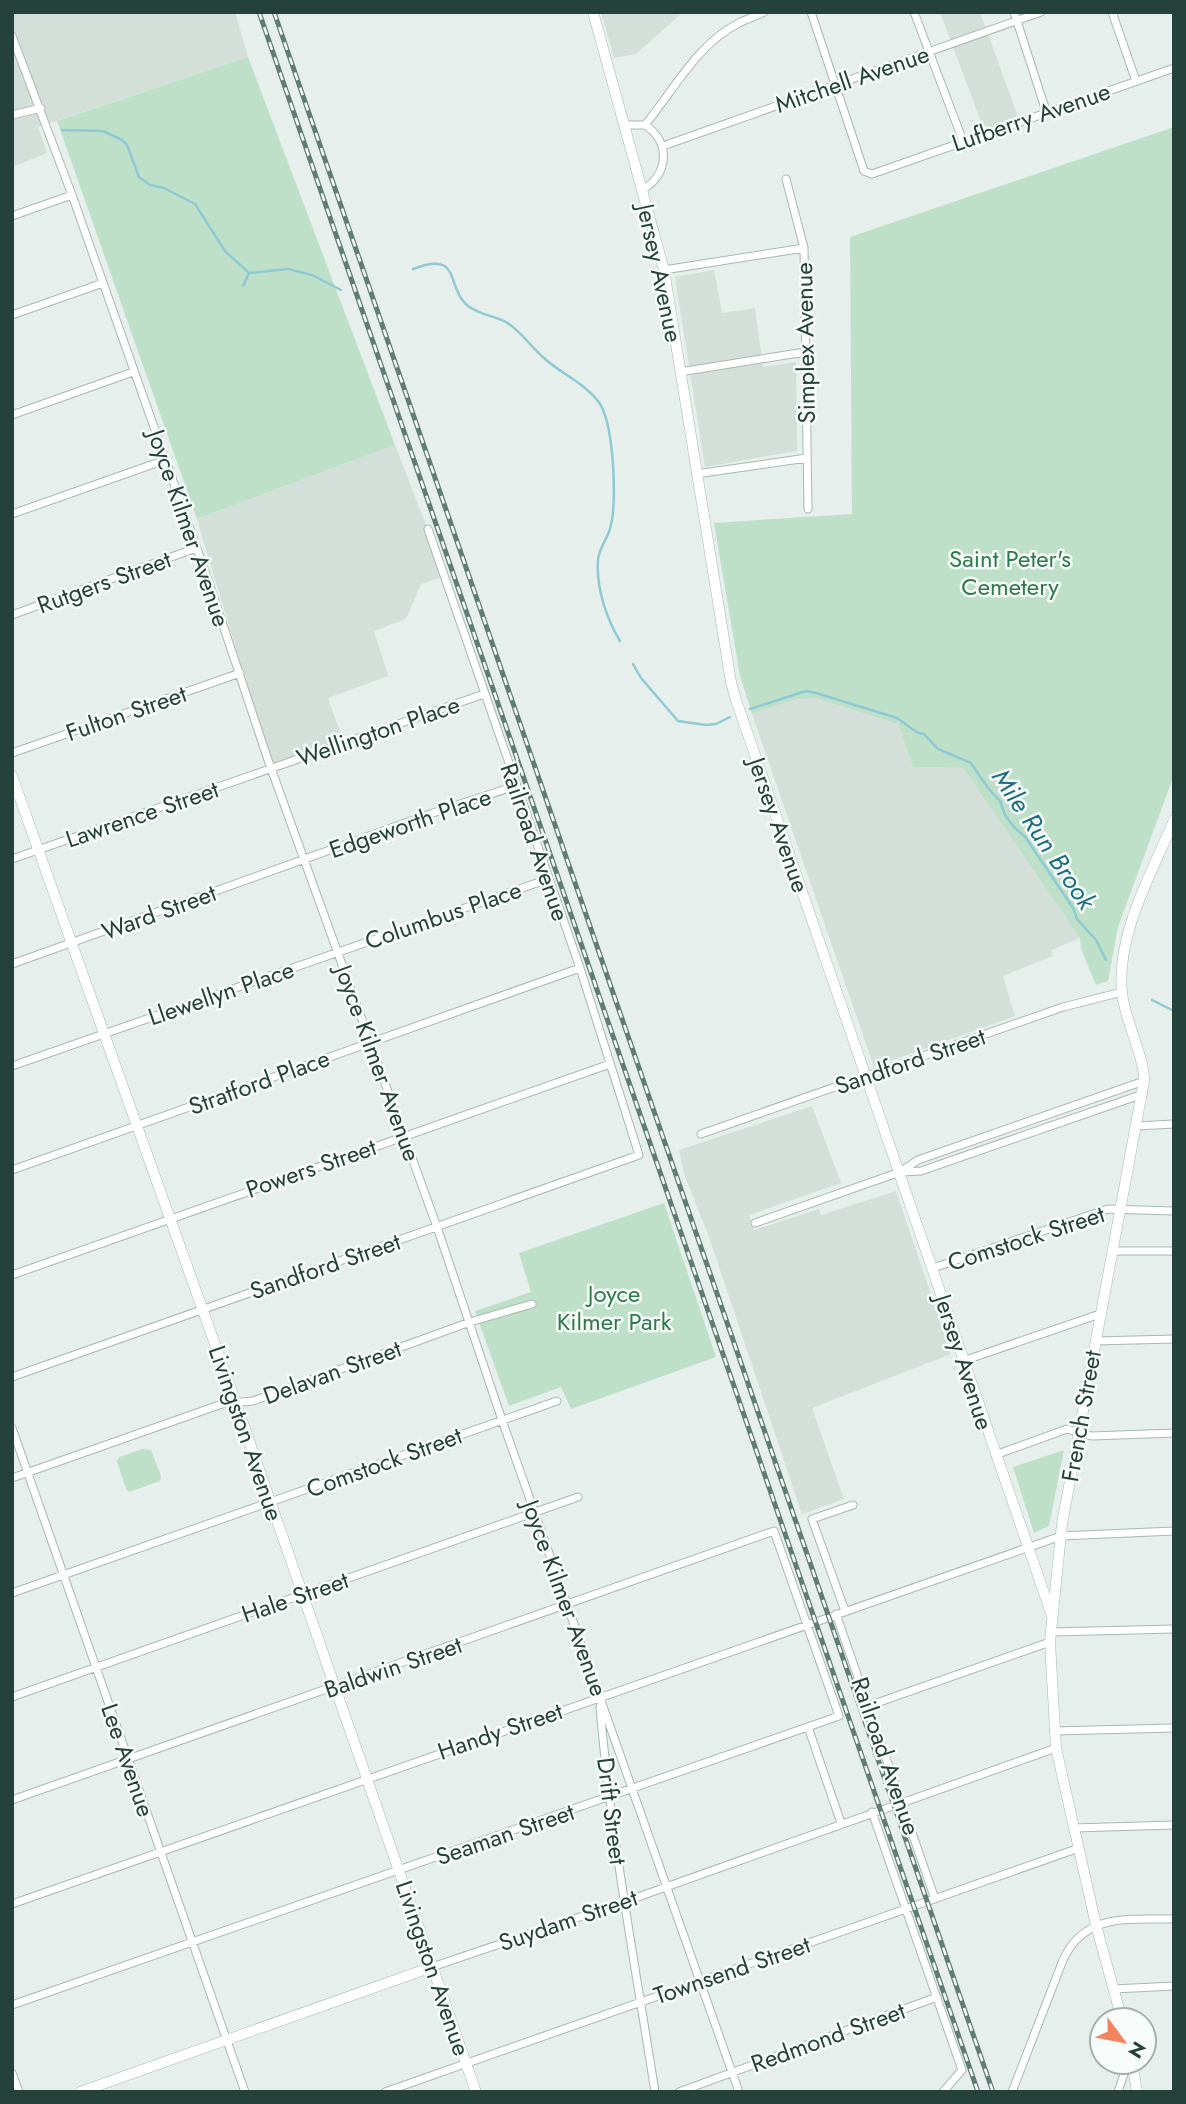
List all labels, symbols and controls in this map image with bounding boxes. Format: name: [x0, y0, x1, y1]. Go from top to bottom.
street label: Mitchell Avenue: [770, 36, 934, 122]
street label: Lufberry Avenue: [947, 74, 1115, 160]
street label: Jersey Avenue: [628, 198, 692, 345]
street label: Simplex Avenue: [786, 262, 824, 424]
street label: Joyce Kilmer Avenue: [138, 422, 239, 631]
street label: Rutgers Street: [32, 541, 176, 622]
park label: Saint Peter's Cemetery: [949, 541, 1071, 604]
street label: Fulton Street: [61, 676, 191, 750]
street label: Wellington Place: [292, 687, 464, 775]
street label: Jersey Avenue: [739, 750, 818, 897]
street label: Railroad Avenue: [492, 758, 578, 926]
water label: Mile Run Brook: [983, 761, 1106, 919]
street label: Lawrence Street: [61, 771, 223, 857]
street label: Edgeworth Place: [324, 779, 496, 867]
street label: Columbus Place: [360, 872, 526, 958]
street label: Ward Street: [97, 875, 221, 949]
street label: Llewellyn Place: [143, 952, 299, 1034]
street label: Joyce Kilmer Avenue: [325, 957, 430, 1166]
street label: Sandford Street: [830, 1019, 990, 1103]
street label: Stratford Place: [184, 1040, 334, 1124]
street label: Powers Street: [241, 1129, 381, 1207]
street label: Comstock Street: [943, 1196, 1109, 1280]
street label: Sandford Street: [245, 1224, 405, 1308]
park label: Joyce Kilmer Park: [557, 1276, 672, 1339]
street label: Jersey Avenue: [925, 1287, 1002, 1434]
street label: Delavan Street: [258, 1331, 406, 1413]
street label: Livingston Avenue: [200, 1341, 292, 1525]
street label: French Street: [1052, 1347, 1110, 1484]
street label: Comstock Street: [301, 1418, 467, 1506]
street label: Joyce Kilmer Avenue: [512, 1492, 617, 1701]
street label: Hale Street: [237, 1562, 353, 1632]
street label: Baldwin Street: [319, 1627, 467, 1707]
street label: Railroad Avenue: [843, 1672, 929, 1840]
street label: Handy Street: [433, 1693, 567, 1769]
street label: Lee Avenue: [92, 1699, 164, 1821]
street label: Drift Street: [588, 1755, 636, 1867]
street label: Seaman Street: [431, 1794, 579, 1874]
street label: Livingston Avenue: [387, 1876, 479, 2060]
street label: Suydam Street: [494, 1880, 642, 1960]
street label: Townsend Street: [649, 1927, 815, 2013]
street label: Redmond Street: [746, 1993, 910, 2081]
north arrow: [1088, 2006, 1158, 2076]
text: N: [1122, 2036, 1152, 2063]

